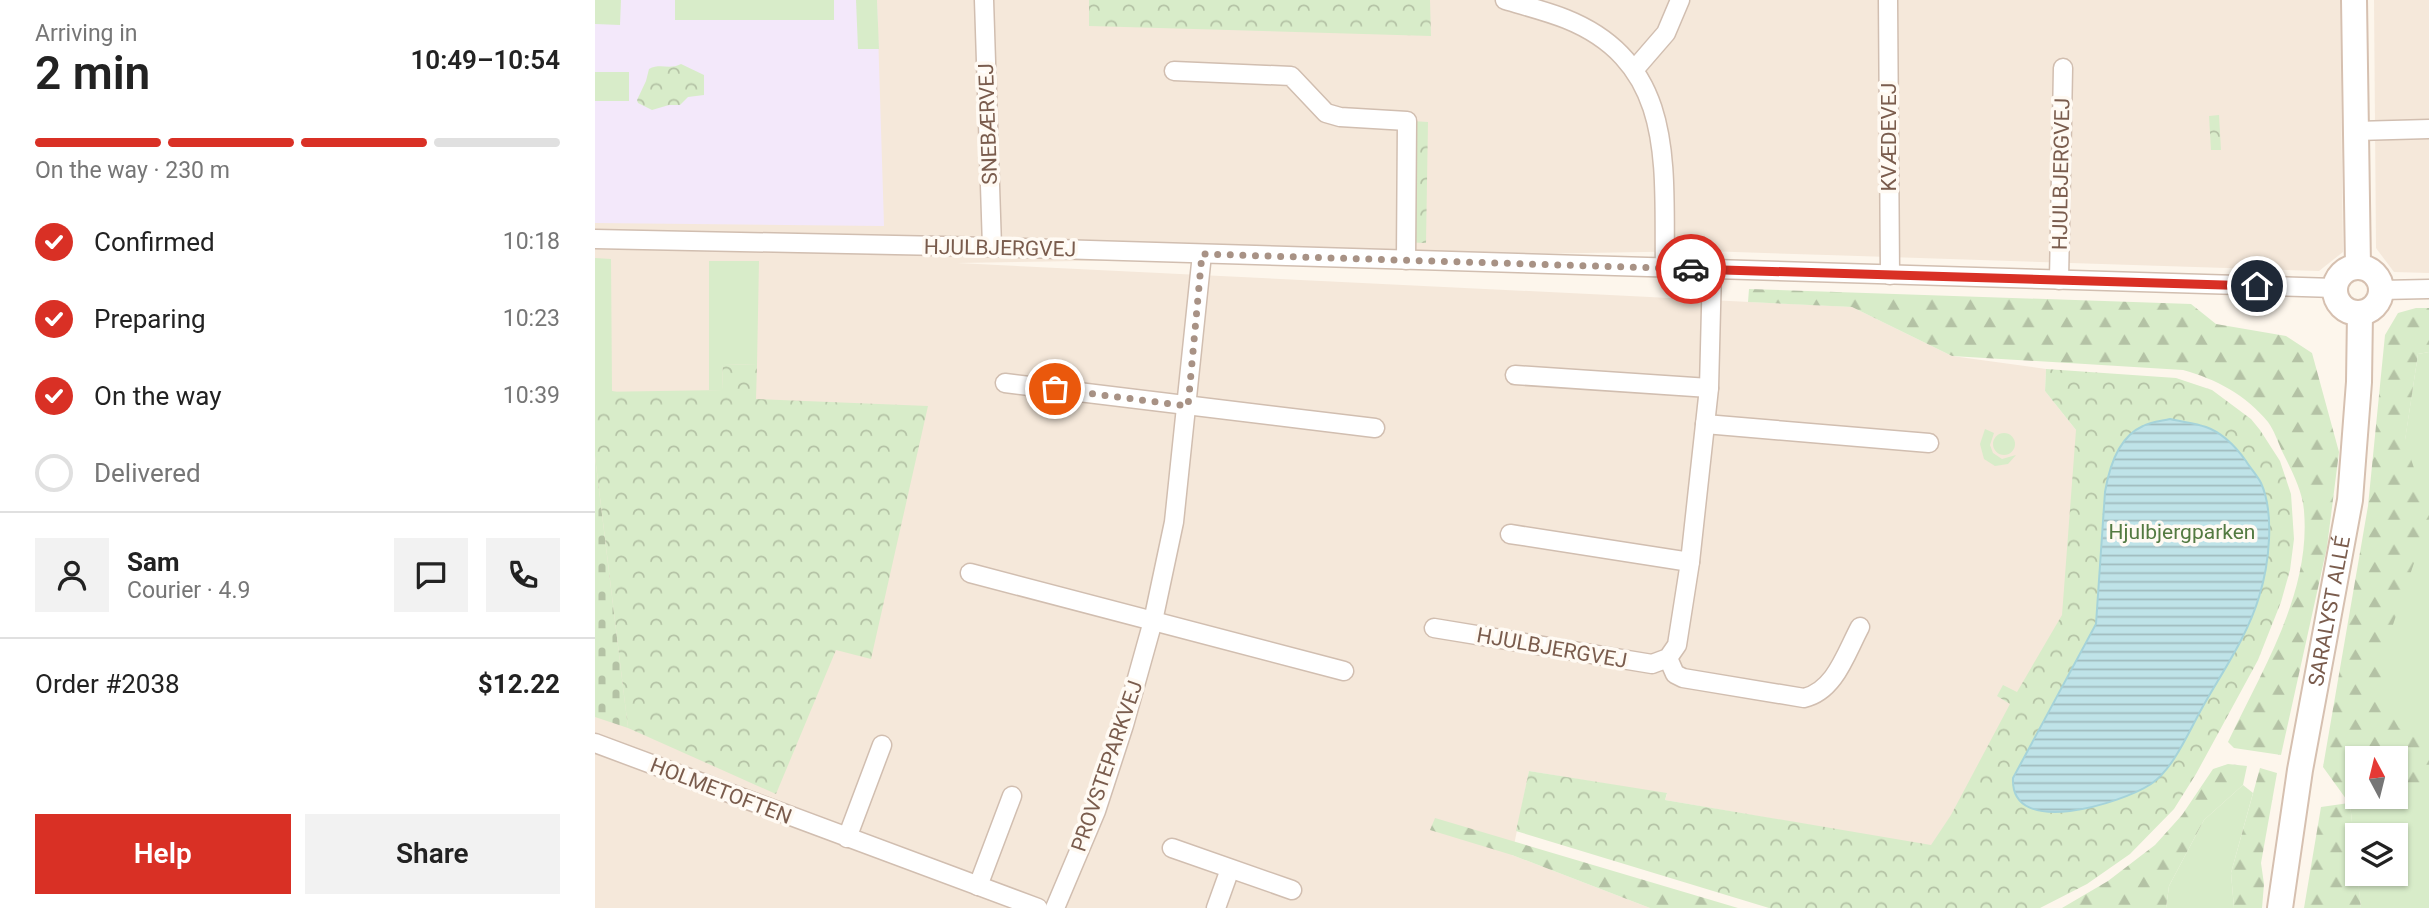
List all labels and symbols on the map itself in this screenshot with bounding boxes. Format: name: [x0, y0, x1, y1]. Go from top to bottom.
street label: SNEBÆRVEJ: [974, 63, 1002, 185]
street label: KVÆDEVEJ: [1877, 83, 1901, 191]
street label: HJULBJERGVEJ: [2048, 98, 2074, 250]
courier: [1656, 234, 1726, 304]
street label: HJULBJERGVEJ: [924, 235, 1076, 261]
pin: [2227, 256, 2287, 316]
pin: [1025, 359, 1085, 419]
park label: Hjulbjergparken: [2109, 520, 2255, 544]
street label: SARALYST ALLÉ: [2304, 534, 2355, 688]
street label: HJULBJERGVEJ: [1475, 623, 1629, 673]
street label: PROVSTEPARKVEJ: [1066, 677, 1148, 855]
north arrow: [2345, 746, 2408, 808]
street label: HOLMETOFTEN: [647, 753, 795, 829]

